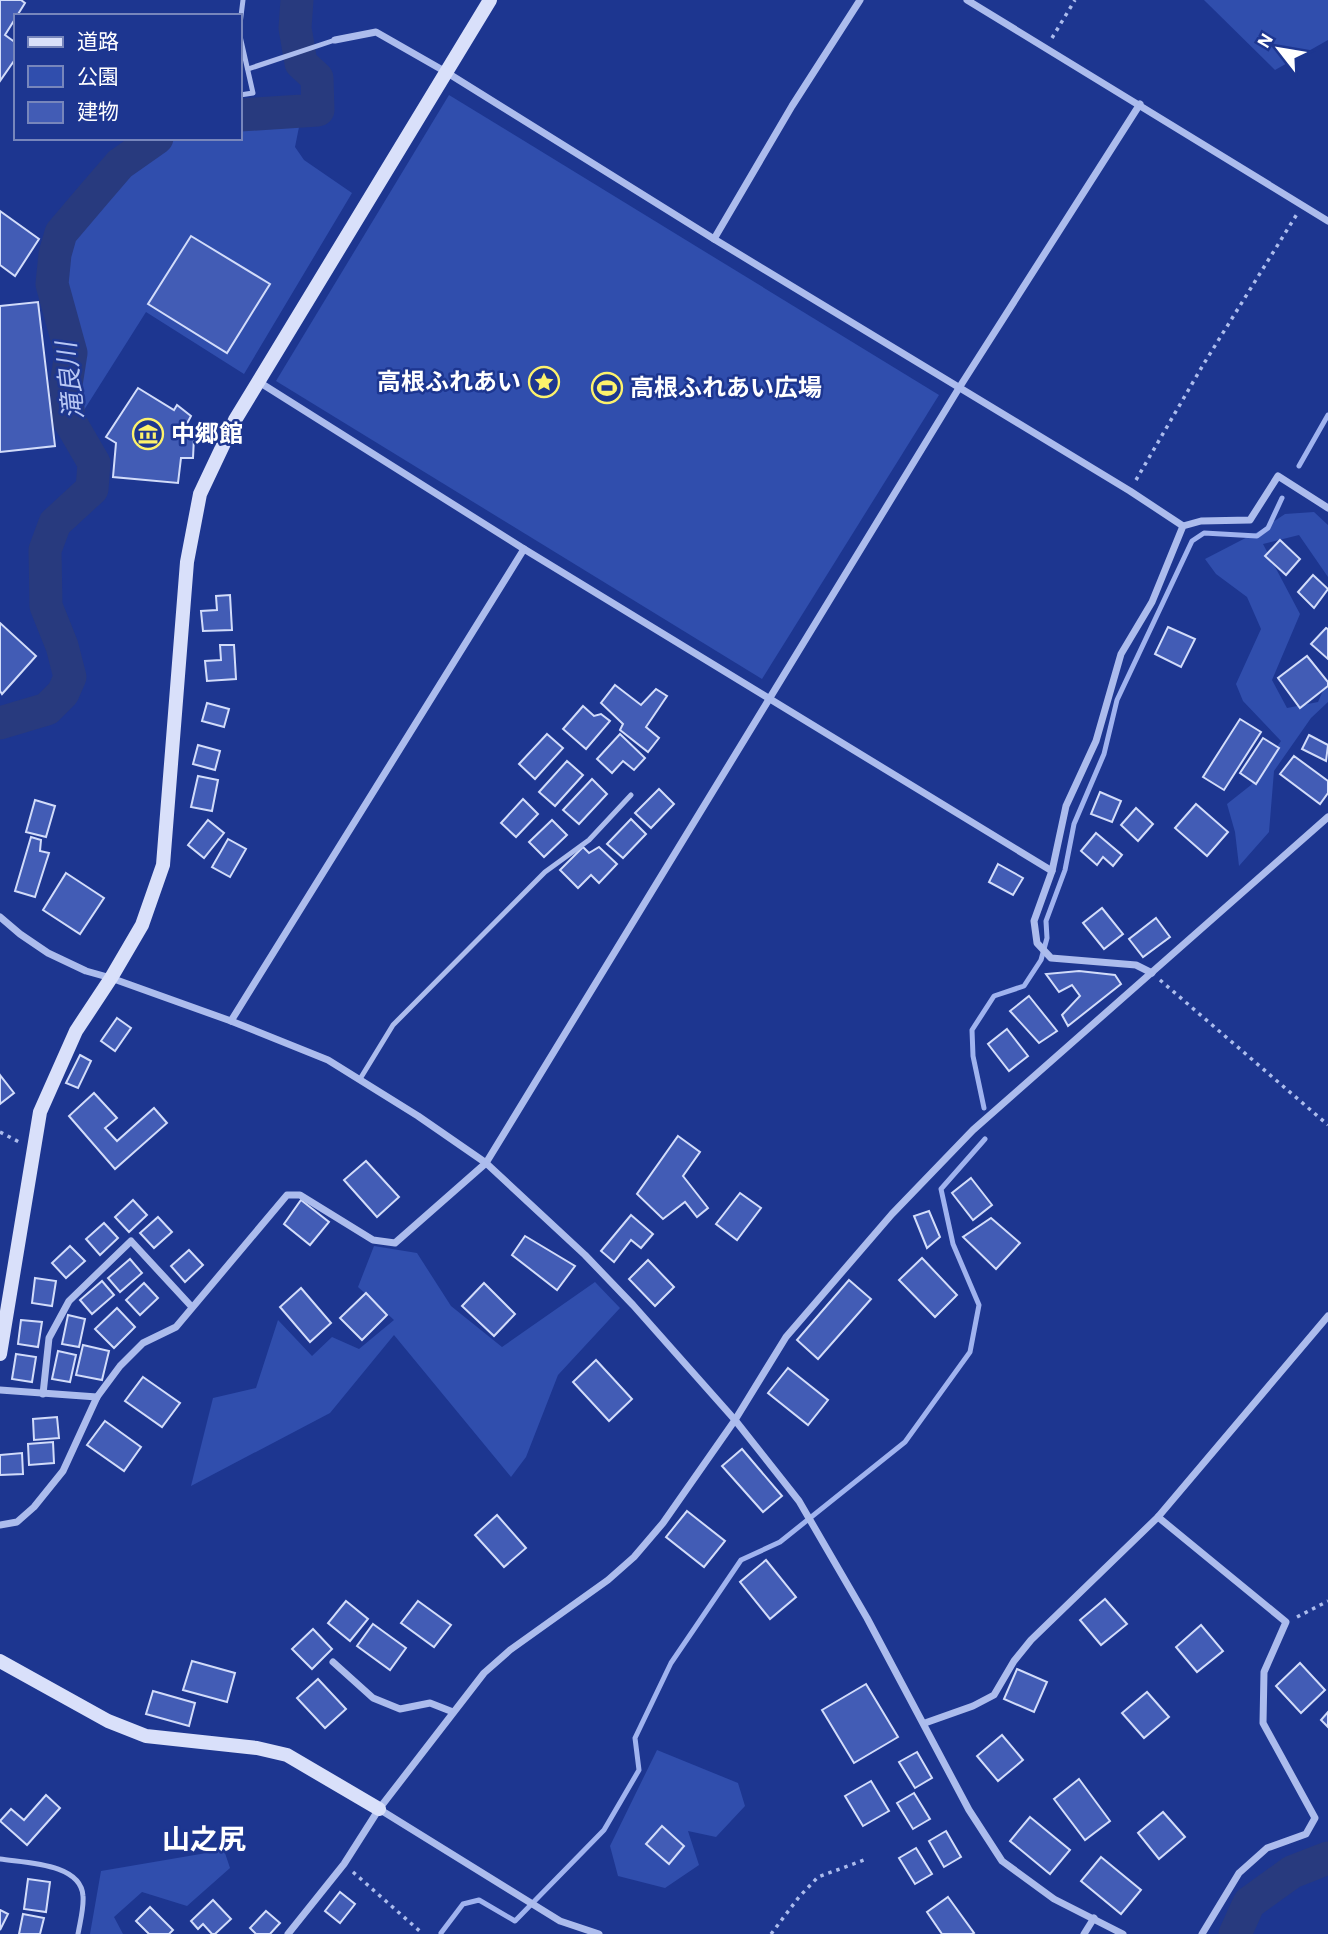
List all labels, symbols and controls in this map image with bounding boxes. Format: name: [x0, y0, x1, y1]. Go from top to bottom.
legend: [14, 14, 242, 140]
north arrow: [1244, 14, 1314, 84]
text: N: [1254, 30, 1277, 52]
text: 道路: [77, 31, 119, 53]
text: 公園: [77, 67, 119, 88]
text: 建物: [77, 101, 119, 123]
water label: 滝良川: [53, 338, 88, 421]
place icon: 高根ふれあい: [527, 365, 561, 399]
place label: 高根ふれあい: [377, 369, 521, 395]
sports icon: 高根ふれあい広場: [590, 371, 624, 405]
place label: 高根ふれあい広場: [630, 375, 822, 401]
museum icon: 中郷館: [131, 417, 165, 451]
place label: 中郷館: [171, 421, 243, 447]
district label: 山之尻: [162, 1825, 246, 1855]

